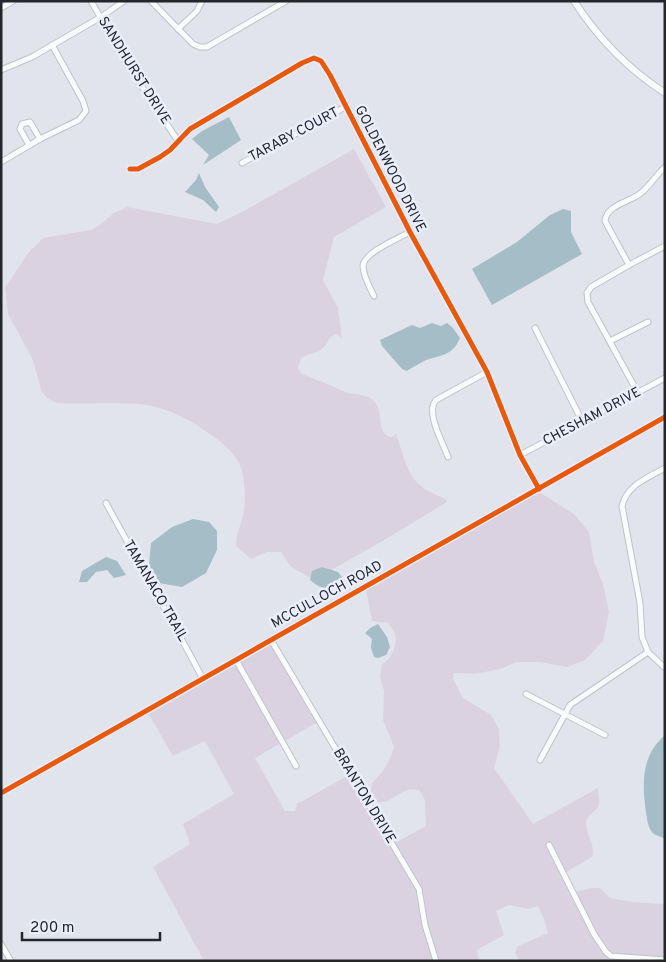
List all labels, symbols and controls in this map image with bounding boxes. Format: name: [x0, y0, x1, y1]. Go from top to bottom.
street label: SANDHURST DRIVE: [94, 14, 174, 128]
street label: GOLDENWOOD DRIVE: [351, 103, 429, 235]
street label: TARABY COURT: [246, 104, 342, 166]
street label: CHESHAM DRIVE: [540, 384, 644, 450]
street label: TAMANACO TRAIL: [119, 537, 191, 645]
street label: MCCULLOCH ROAD: [268, 557, 386, 633]
street label: BRANTON DRIVE: [329, 745, 399, 847]
scale bar: [22, 910, 160, 942]
text: 200 m: [30, 919, 75, 938]

